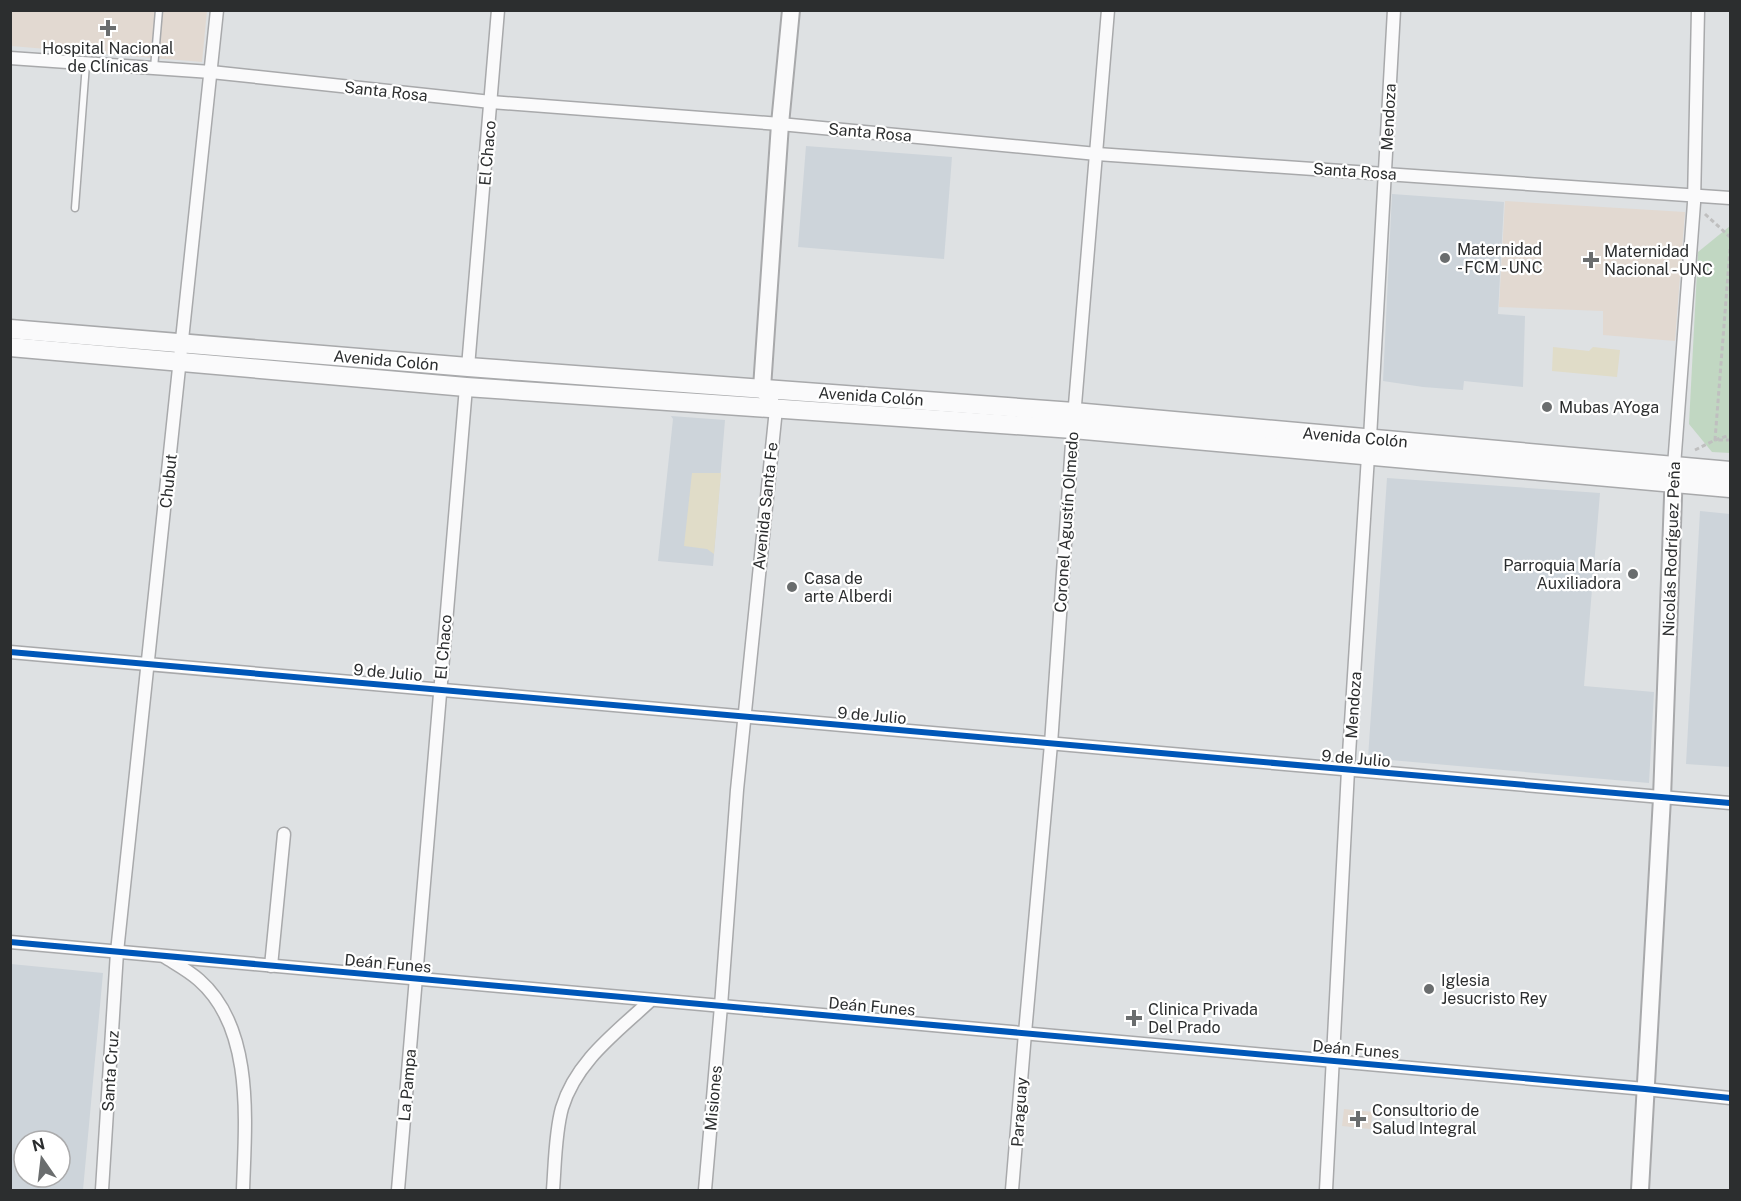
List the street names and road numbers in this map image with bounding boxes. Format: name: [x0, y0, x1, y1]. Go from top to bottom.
street label: Santa Rosa: [343, 78, 429, 105]
street label: Mendoza: [1377, 83, 1400, 151]
street label: Santa Rosa: [827, 119, 913, 146]
street label: El Chaco: [475, 120, 500, 186]
street label: Santa Rosa: [1312, 159, 1397, 184]
street label: Avenida Colón: [333, 346, 439, 375]
street label: Avenida Colón: [818, 383, 924, 410]
street label: Avenida Colón: [1302, 423, 1408, 452]
street label: Coronel Agustín Olmedo: [1051, 431, 1082, 613]
street label: Avenida Santa Fe: [749, 441, 782, 571]
street label: Chubut: [156, 453, 181, 509]
street label: Nicolás Rodríguez Peña: [1659, 461, 1684, 637]
street label: El Chaco: [431, 614, 456, 680]
street label: 9 de Julio: [353, 660, 423, 685]
street label: Mendoza: [1342, 671, 1365, 739]
street label: 9 de Julio: [837, 703, 907, 728]
street label: 9 de Julio: [1321, 746, 1391, 771]
street label: Deán Funes: [344, 950, 432, 977]
street label: Deán Funes: [828, 993, 916, 1020]
street label: Santa Cruz: [98, 1029, 123, 1112]
street label: Deán Funes: [1312, 1036, 1400, 1063]
street label: La Pampa: [395, 1048, 420, 1122]
street label: Misiones: [701, 1065, 726, 1132]
street label: Paraguay: [1008, 1076, 1031, 1148]

